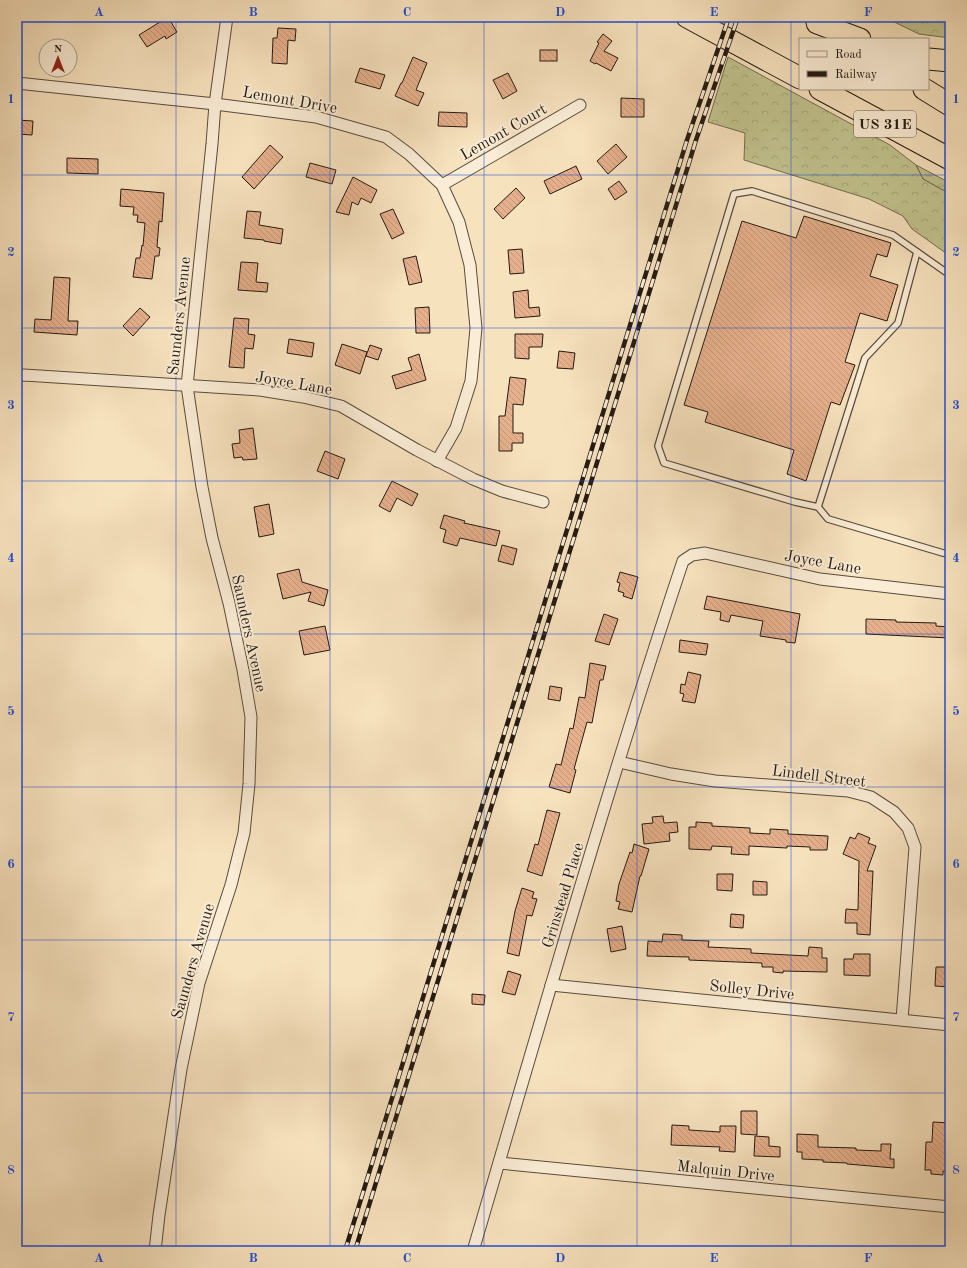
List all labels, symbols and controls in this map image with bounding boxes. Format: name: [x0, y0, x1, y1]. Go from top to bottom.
text: A: [94, 6, 104, 19]
text: B: [248, 6, 258, 19]
text: C: [403, 6, 411, 19]
text: D: [555, 6, 565, 19]
text: E: [710, 6, 719, 19]
text: F: [864, 6, 873, 19]
north arrow: [38, 38, 78, 78]
legend: [799, 38, 929, 90]
text: N: [54, 44, 63, 55]
text: Road: [835, 49, 862, 61]
text: Railway: [835, 69, 878, 81]
street label: Lemont Drive: [241, 85, 338, 117]
text: 1: [7, 93, 15, 106]
text: 1: [952, 93, 960, 106]
street label: Lemont Court: [458, 101, 550, 164]
road number: US 31E: [854, 111, 916, 137]
text: 2: [7, 246, 15, 259]
text: 2: [952, 246, 960, 259]
street label: Saunders Avenue: [166, 256, 194, 376]
street label: Joyce Lane: [254, 369, 333, 399]
text: 3: [7, 399, 15, 412]
text: 3: [952, 399, 960, 412]
street label: Joyce Lane: [783, 548, 862, 578]
text: 4: [7, 552, 15, 565]
text: 4: [952, 552, 960, 565]
street label: Saunders Avenue: [228, 573, 268, 694]
text: 5: [7, 705, 15, 718]
text: 5: [952, 705, 960, 718]
street label: Lindell Street: [771, 763, 867, 791]
street label: Grinstead Place: [540, 841, 588, 950]
text: 6: [7, 858, 15, 871]
text: 6: [952, 858, 960, 871]
street label: Saunders Avenue: [170, 902, 218, 1021]
street label: Solley Drive: [709, 979, 795, 1003]
text: 7: [7, 1011, 15, 1024]
text: 7: [952, 1011, 960, 1024]
street label: Malquin Drive: [676, 1159, 775, 1185]
text: 8: [7, 1164, 15, 1177]
text: 8: [952, 1164, 960, 1177]
text: A: [94, 1252, 104, 1265]
text: B: [248, 1252, 258, 1265]
text: C: [403, 1252, 411, 1265]
text: D: [555, 1252, 565, 1265]
text: E: [710, 1252, 719, 1265]
text: F: [864, 1252, 873, 1265]

